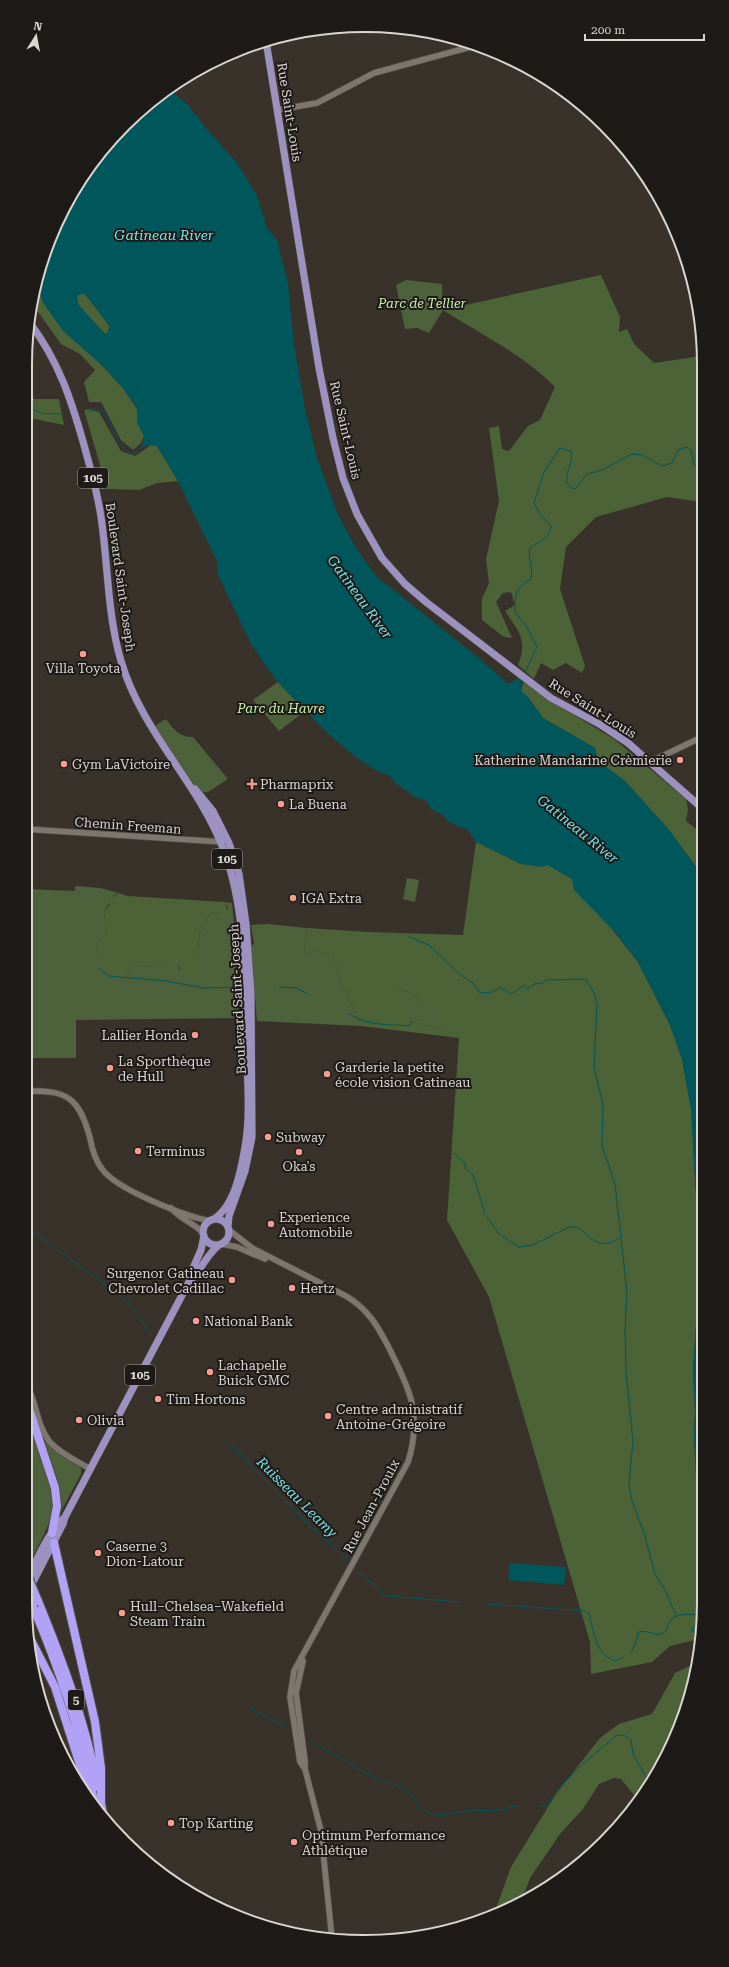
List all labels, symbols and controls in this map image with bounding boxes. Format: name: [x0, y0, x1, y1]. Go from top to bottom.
north arrow: [16, 16, 56, 56]
scale bar: [585, 16, 704, 42]
text: N: [32, 19, 44, 34]
text: 200 m: [591, 23, 625, 37]
street label: Rue Saint-Louis: [274, 61, 305, 163]
water label: Gatineau River: [114, 227, 214, 243]
park label: Parc de Tellier: [377, 296, 467, 311]
street label: Rue Saint-Louis: [327, 380, 364, 481]
road number: 105: [78, 468, 108, 488]
street label: Boulevard Saint-Joseph: [103, 502, 138, 653]
water label: Gatineau River: [324, 552, 396, 642]
marker: Villa Toyota: [78, 649, 88, 659]
place label: Villa Toyota: [46, 661, 120, 676]
street label: Rue Saint-Louis: [546, 676, 639, 741]
park label: Parc du Havre: [236, 701, 325, 716]
place label: Katherine Mandarine Crèmierie: [474, 753, 672, 768]
marker: Katherine Mandarine Crèmierie: [675, 755, 685, 765]
place label: Gym LaVictoire: [72, 757, 170, 772]
marker: Gym LaVictoire: [59, 759, 69, 769]
place label: Pharmaprix: [260, 777, 334, 792]
marker: Pharmaprix: [247, 779, 257, 789]
water label: Gatineau River: [534, 792, 622, 867]
place label: La Buena: [289, 797, 347, 812]
marker: La Buena: [276, 799, 286, 809]
street label: Chemin Freeman: [74, 814, 182, 837]
road number: 105: [212, 849, 242, 869]
place label: IGA Extra: [301, 891, 362, 906]
marker: IGA Extra: [288, 893, 298, 903]
street label: Boulevard Saint-Joseph: [226, 923, 249, 1075]
place label: Lallier Honda: [101, 1028, 187, 1043]
marker: Lallier Honda: [190, 1030, 200, 1040]
place label: La Sporthèque de Hull: [118, 1054, 211, 1084]
place label: Garderie la petite école vision Gatineau: [335, 1060, 470, 1090]
marker: La Sporthèque de Hull: [105, 1063, 115, 1073]
marker: Garderie la petite école vision Gatineau: [322, 1069, 332, 1079]
place label: Subway: [276, 1130, 326, 1145]
marker: Subway: [263, 1132, 273, 1142]
place label: Terminus: [146, 1144, 205, 1159]
marker: Terminus: [133, 1146, 143, 1156]
marker: Oka's: [294, 1147, 304, 1157]
place label: Oka's: [282, 1159, 316, 1174]
place label: Experience Automobile: [279, 1210, 352, 1240]
marker: Experience Automobile: [266, 1219, 276, 1229]
place label: Surgenor Gatineau Chevrolet Cadillac: [107, 1266, 224, 1296]
marker: Surgenor Gatineau Chevrolet Cadillac: [227, 1275, 237, 1285]
place label: Hertz: [300, 1281, 334, 1296]
marker: Hertz: [287, 1283, 297, 1293]
place label: National Bank: [204, 1314, 293, 1329]
marker: National Bank: [191, 1316, 201, 1326]
place label: Lachapelle Buick GMC: [218, 1358, 289, 1388]
road number: 105: [125, 1365, 155, 1385]
marker: Lachapelle Buick GMC: [205, 1367, 215, 1377]
place label: Tim Hortons: [166, 1392, 245, 1407]
marker: Tim Hortons: [153, 1394, 163, 1404]
place label: Centre administratif Antoine-Grégoire: [336, 1402, 463, 1432]
marker: Centre administratif Antoine-Grégoire: [323, 1411, 333, 1421]
place label: Olivia: [87, 1413, 124, 1428]
marker: Olivia: [74, 1415, 84, 1425]
water label: Ruisseau Leamy: [253, 1453, 341, 1541]
street label: Rue Jean-Proulx: [340, 1456, 403, 1556]
place label: Caserne 3 Dion-Latour: [106, 1539, 184, 1569]
marker: Caserne 3 Dion-Latour: [93, 1548, 103, 1558]
place label: Hull–Chelsea–Wakefield Steam Train: [130, 1599, 285, 1629]
marker: Hull–Chelsea–Wakefield Steam Train: [117, 1608, 127, 1618]
road number: 5: [68, 1690, 84, 1710]
place label: Top Karting: [179, 1816, 254, 1831]
marker: Top Karting: [166, 1818, 176, 1828]
place label: Optimum Performance Athlétique: [302, 1828, 445, 1858]
marker: Optimum Performance Athlétique: [289, 1837, 299, 1847]

